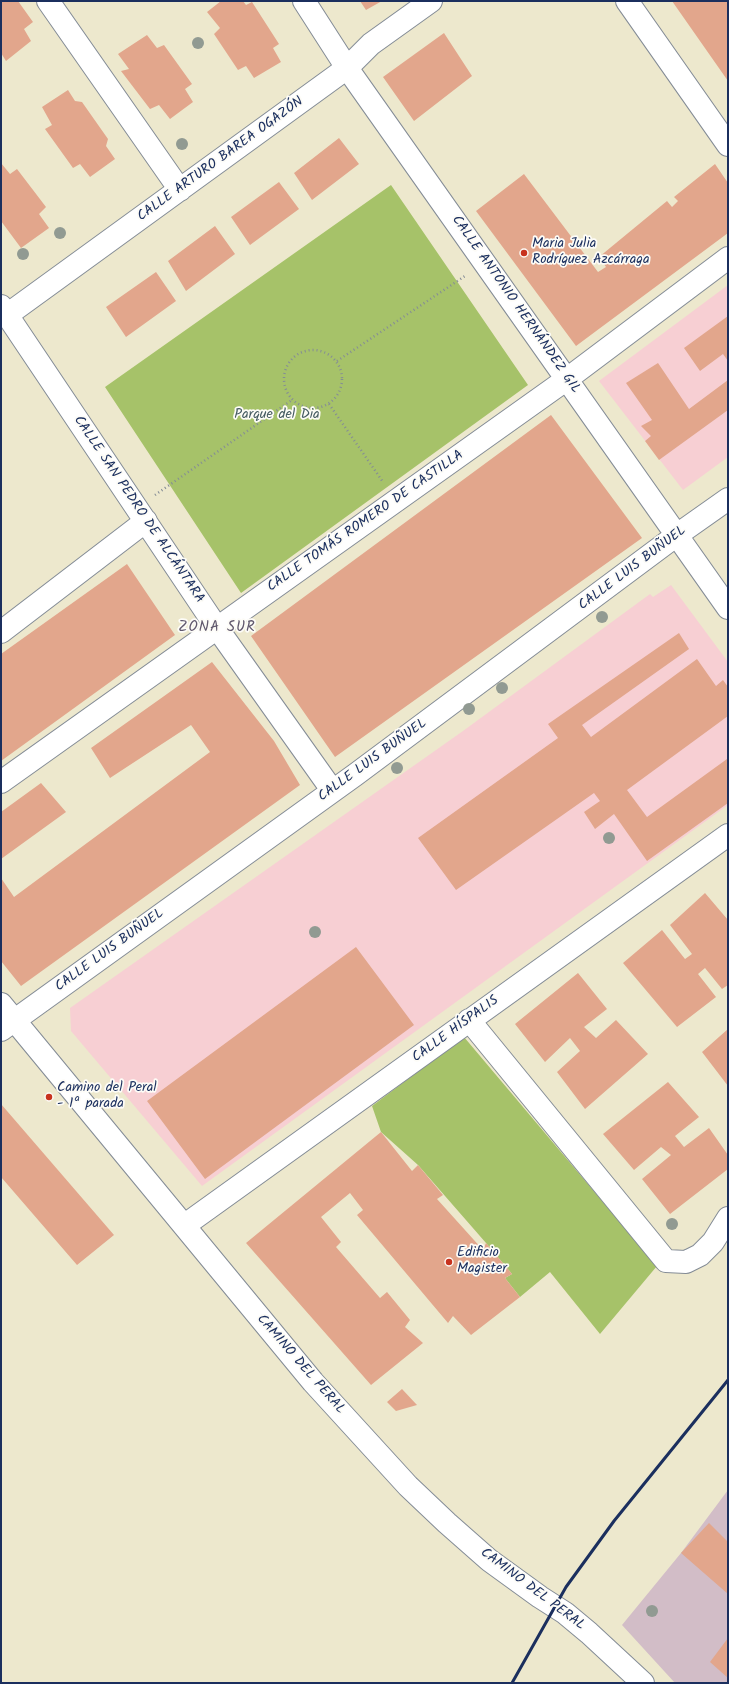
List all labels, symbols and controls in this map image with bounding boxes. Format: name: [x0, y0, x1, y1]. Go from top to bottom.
street label: CALLE ARTURO BAREA OGAZÓN: [135, 94, 307, 226]
street label: CALLE ANTONIO HERNÁNDEZ GIL: [447, 213, 583, 397]
place label: Maria Julia Rodríguez Azcárraga: [532, 237, 649, 270]
marker: Maria Julia Rodríguez Azcárraga: [519, 248, 529, 258]
park label: Parque del Dia: [234, 408, 320, 424]
street label: CALLE SAN PEDRO DE ALCÁNTARA: [69, 413, 207, 607]
street label: CALLE TOMÁS ROMERO DE CASTILLA: [265, 447, 467, 597]
street label: CALLE LUIS BUÑUEL: [576, 523, 690, 615]
district label: ZONA SUR: [178, 619, 256, 637]
street label: CALLE LUIS BUÑUEL: [315, 716, 431, 806]
street label: CALLE LUIS BUÑUEL: [52, 906, 168, 996]
street label: CALLE HÍSPALIS: [410, 993, 502, 1067]
place label: Camino del Peral - 1ª parada: [57, 1081, 157, 1114]
marker: Camino del Peral - 1ª parada: [44, 1092, 54, 1102]
place label: Edificio Magister: [457, 1246, 507, 1278]
marker: Edificio Magister: [444, 1257, 454, 1267]
street label: CAMINO DEL PERAL: [252, 1312, 348, 1418]
street label: CAMINO DEL PERAL: [476, 1545, 588, 1635]

